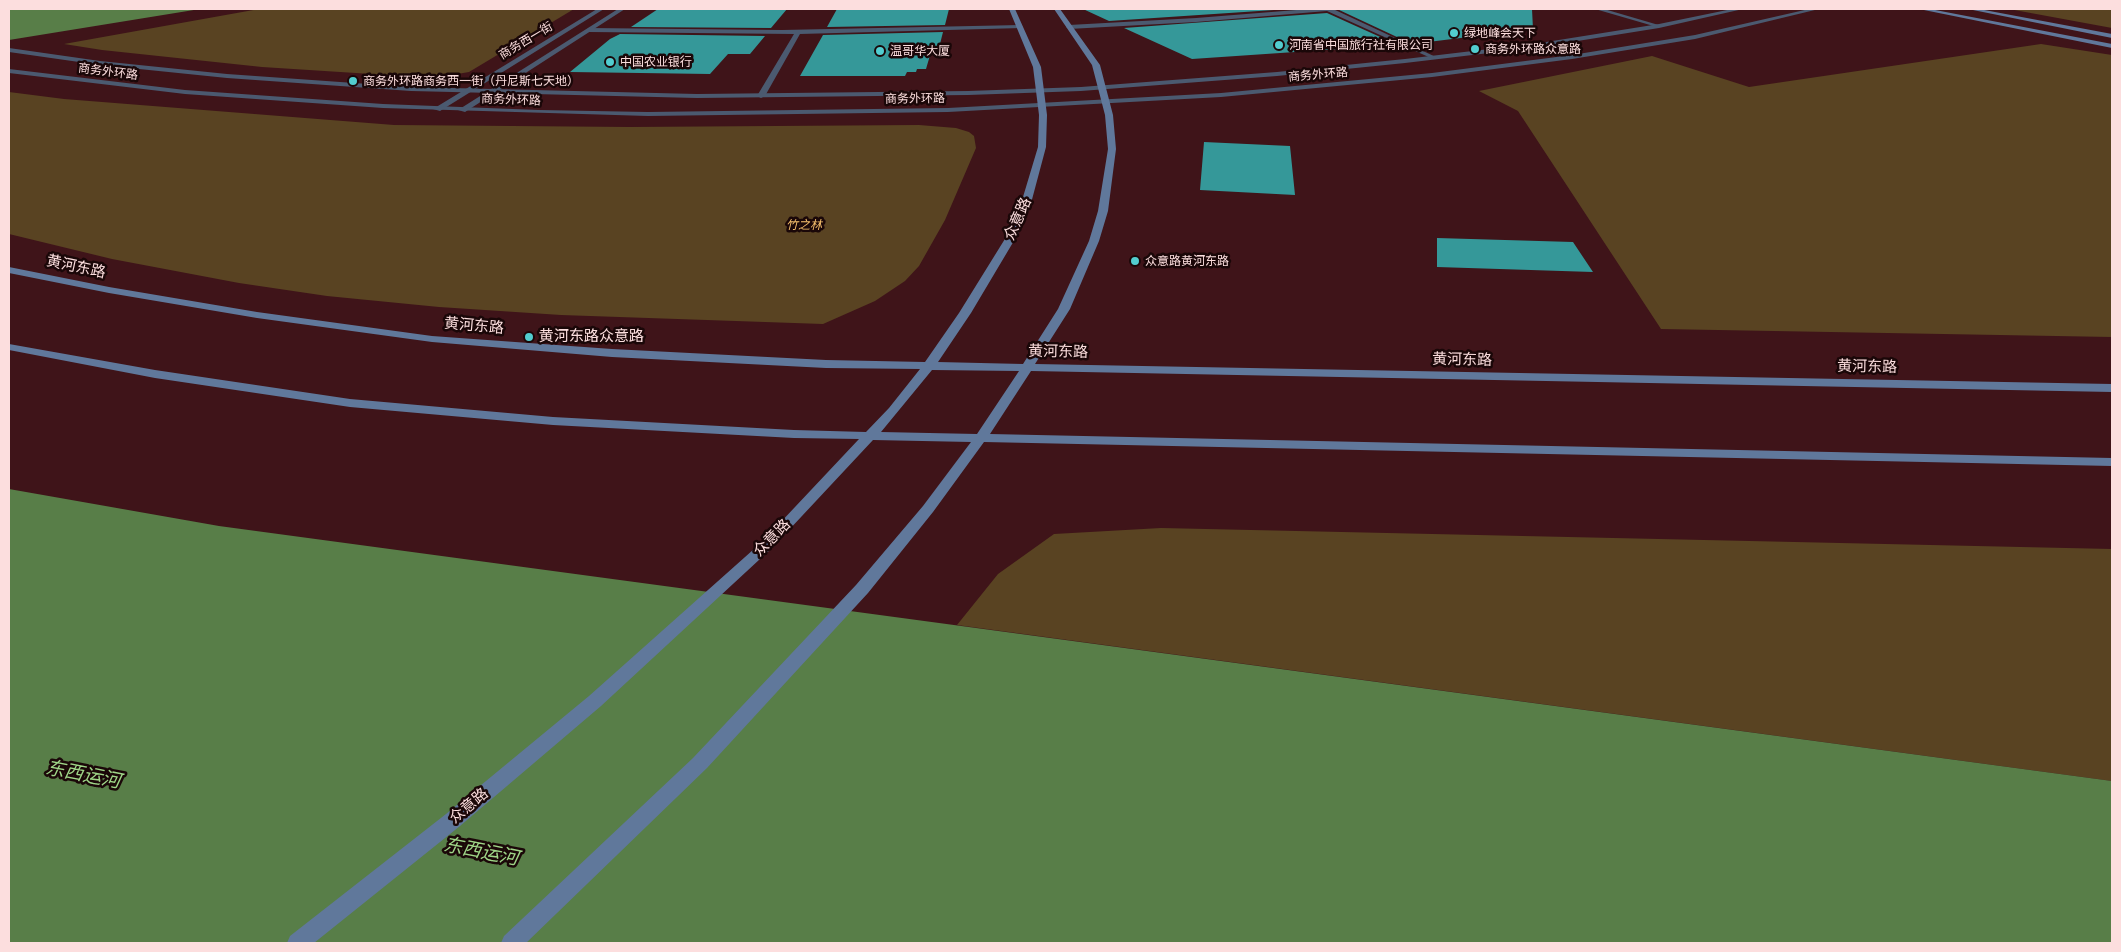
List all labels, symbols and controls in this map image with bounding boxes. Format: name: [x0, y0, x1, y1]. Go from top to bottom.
street label: 商务西一街: [497, 19, 555, 63]
place label: 绿地峰会天下: [1464, 26, 1536, 40]
marker: 绿地峰会天下: [1448, 27, 1460, 39]
place label: 河南省中国旅行社有限公司: [1289, 38, 1433, 52]
marker: 河南省中国旅行社有限公司: [1273, 39, 1285, 51]
place label: 商务外环路众意路: [1485, 42, 1581, 56]
marker: 商务外环路众意路: [1469, 43, 1481, 55]
place label: 温哥华大厦: [890, 44, 950, 58]
marker: 温哥华大厦: [874, 45, 886, 57]
place label: 中国农业银行: [620, 55, 692, 69]
marker: 中国农业银行: [604, 56, 616, 68]
street label: 商务外环路: [77, 61, 139, 83]
street label: 商务外环路: [1287, 65, 1349, 85]
place label: 商务外环路商务西一街（丹尼斯七天地）: [363, 74, 579, 88]
marker: 商务外环路商务西一街（丹尼斯七天地）: [347, 75, 359, 87]
street label: 商务外环路: [885, 91, 945, 107]
street label: 商务外环路: [481, 92, 541, 108]
street label: 众意路: [1001, 195, 1035, 243]
park label: 竹之林: [786, 218, 822, 232]
street label: 黄河东路: [45, 252, 107, 282]
place label: 众意路黄河东路: [1145, 254, 1229, 268]
marker: 众意路黄河东路: [1129, 255, 1141, 267]
street label: 黄河东路: [443, 314, 505, 338]
place label: 黄河东路众意路: [539, 328, 644, 346]
marker: 黄河东路众意路: [523, 331, 535, 343]
street label: 黄河东路: [1028, 342, 1088, 362]
street label: 黄河东路: [1432, 350, 1492, 370]
street label: 黄河东路: [1837, 357, 1897, 377]
street label: 众意路: [750, 516, 794, 560]
water label: 东西运河: [44, 757, 122, 793]
street label: 众意路: [446, 785, 492, 827]
water label: 东西运河: [442, 834, 520, 870]

